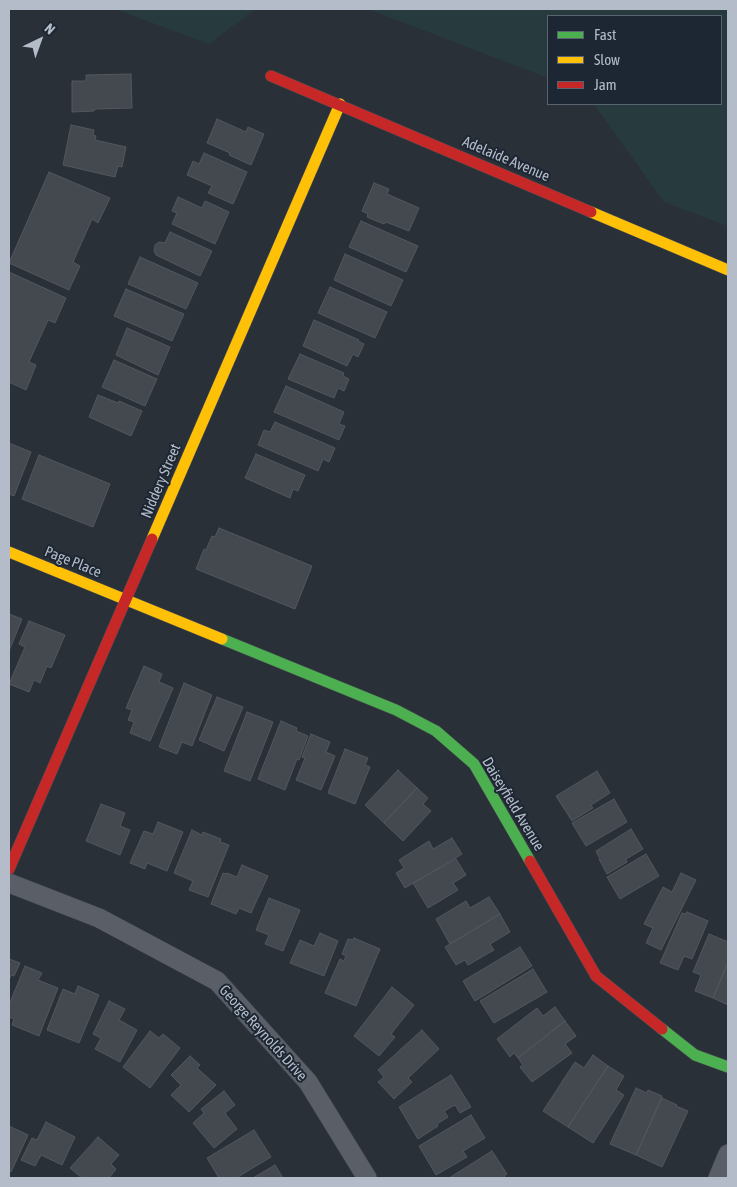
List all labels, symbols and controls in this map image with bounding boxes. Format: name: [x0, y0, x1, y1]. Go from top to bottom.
north arrow: [15, 15, 65, 65]
legend: [547, 15, 722, 105]
text: N: [42, 20, 58, 38]
text: Fast: [594, 26, 616, 43]
text: Slow: [594, 51, 620, 68]
text: Jam: [594, 76, 617, 93]
street label: Adelaide Avenue: [460, 133, 552, 185]
street label: Niddery Street: [137, 441, 185, 521]
street label: Page Place: [42, 542, 104, 582]
street label: Daiseyfield Avenue: [478, 754, 548, 854]
street label: George Reynolds Drive: [215, 981, 311, 1085]

